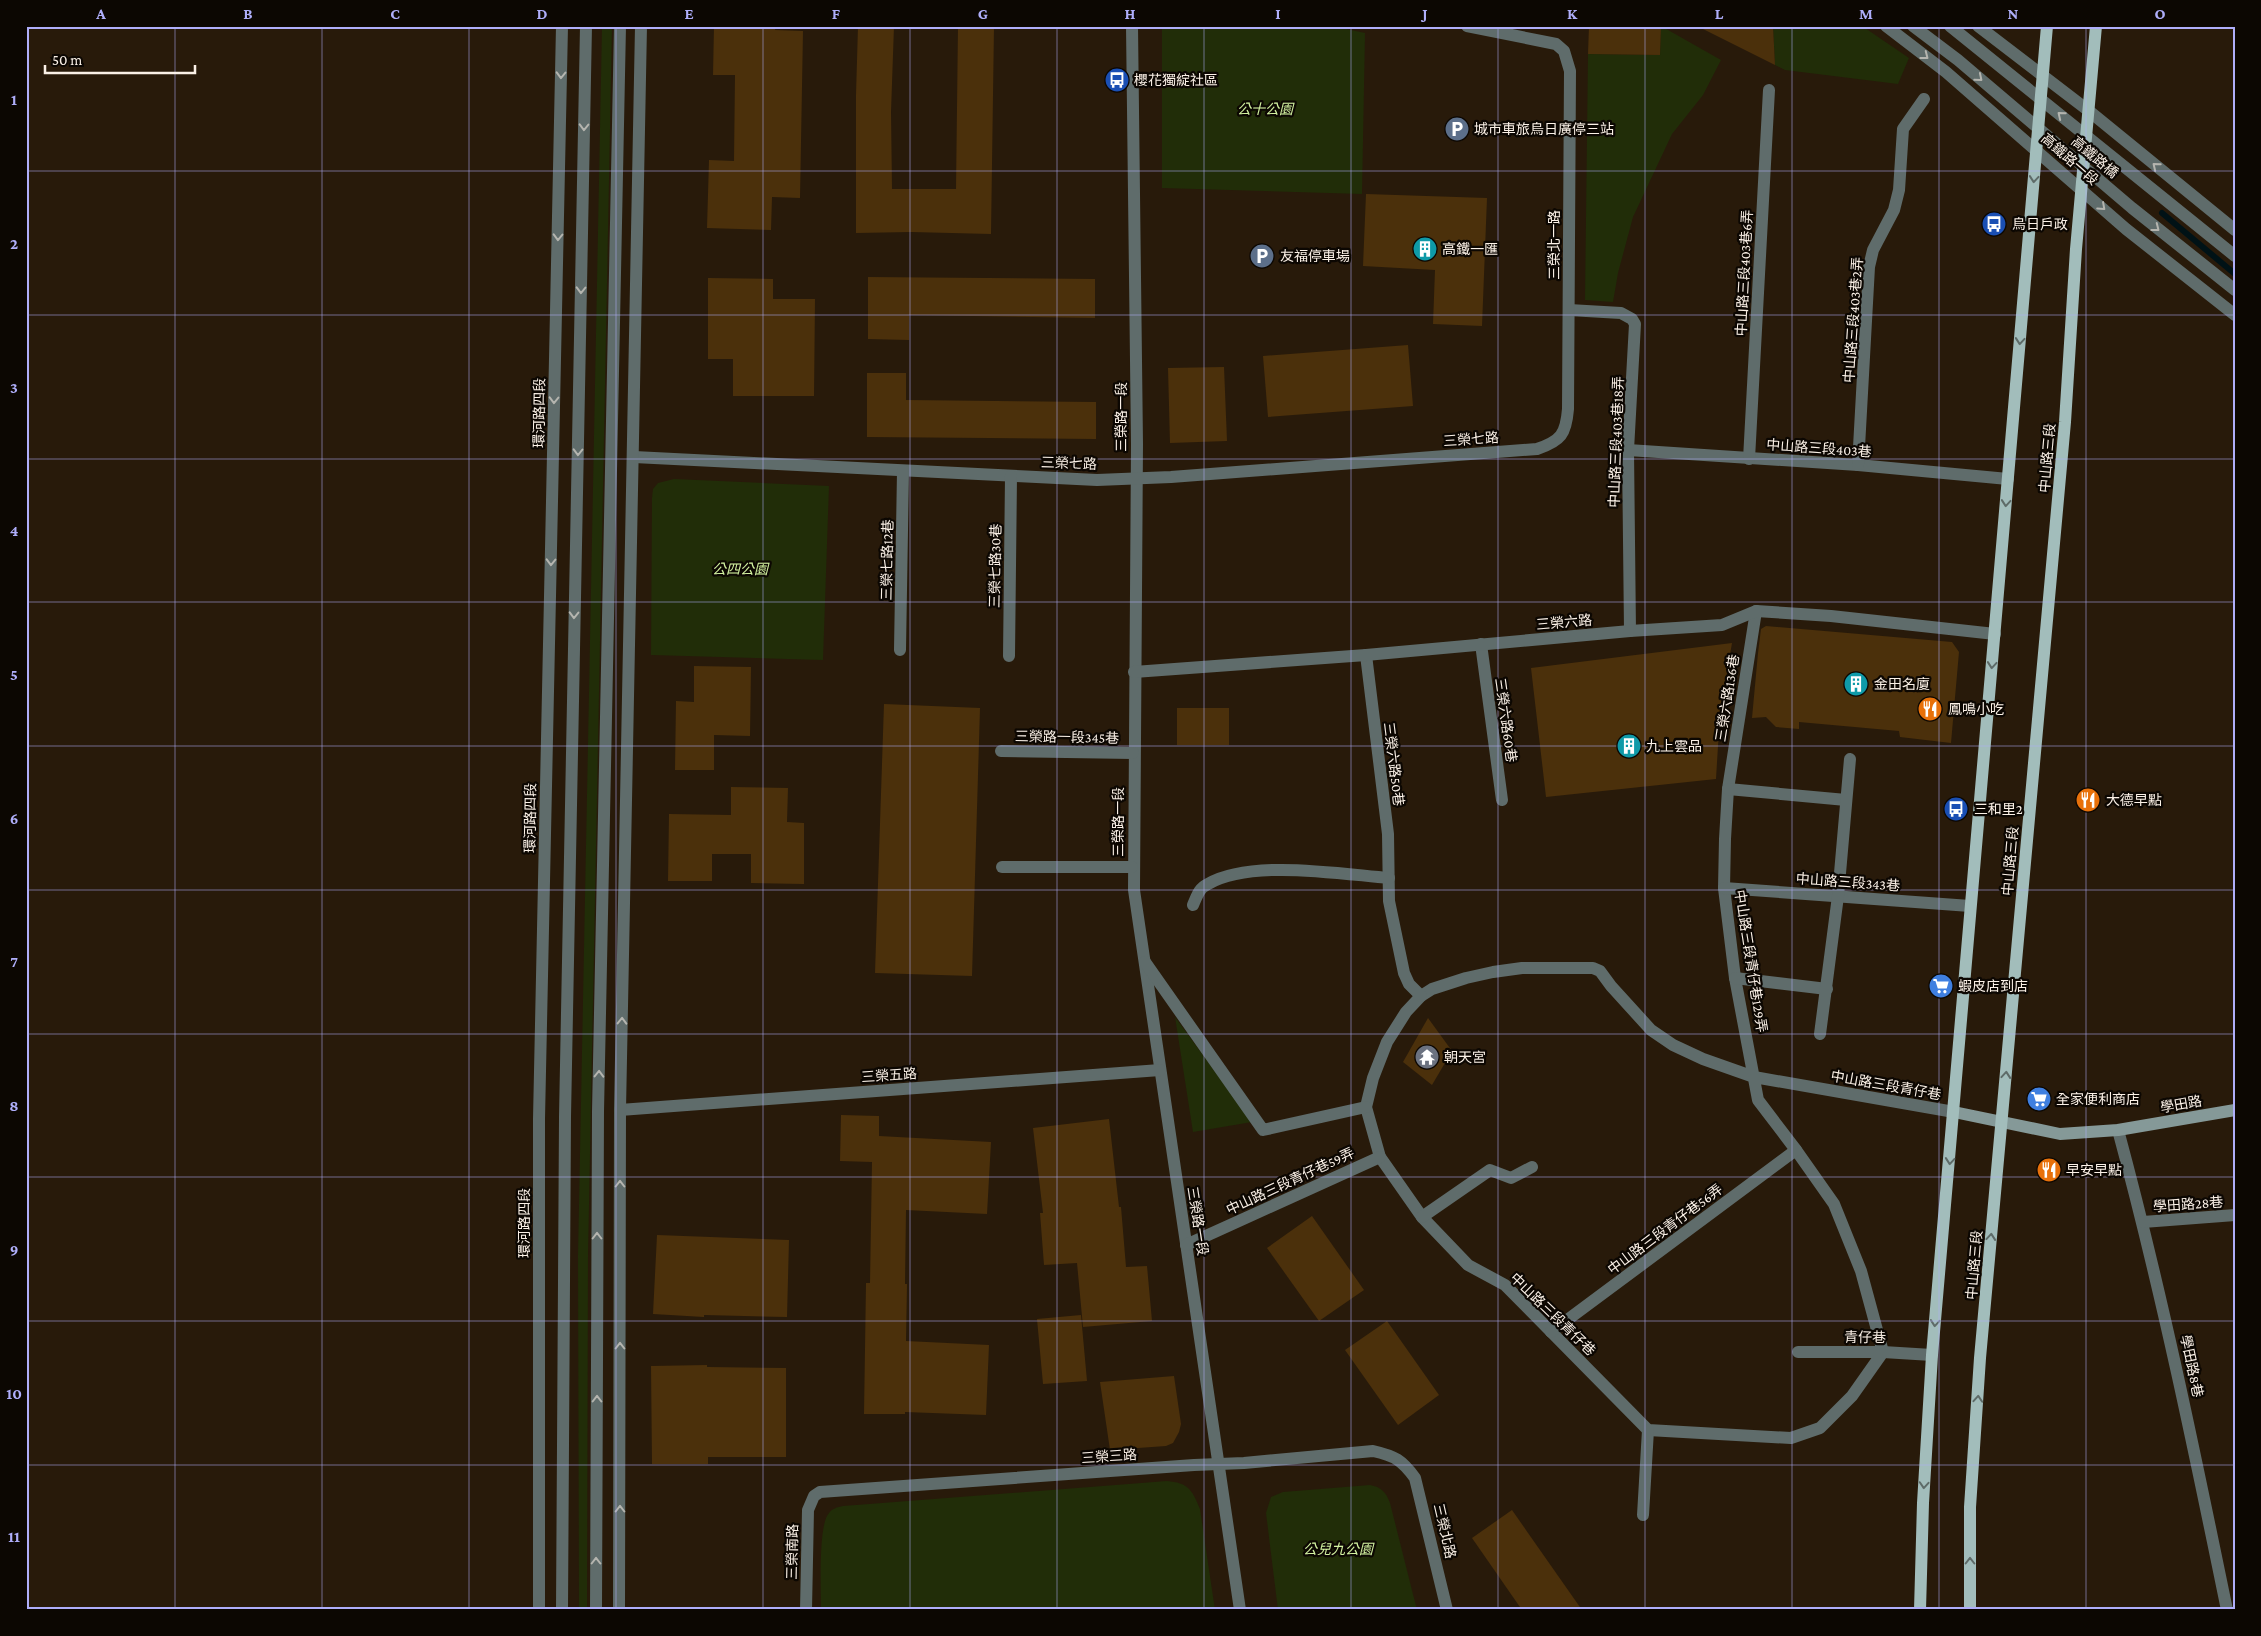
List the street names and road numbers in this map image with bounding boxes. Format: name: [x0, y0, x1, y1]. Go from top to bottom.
street label: 高鐵路一段: [2038, 130, 2102, 188]
street label: 高鐵路橋: [2068, 133, 2122, 181]
street label: 中山路三段403巷6弄: [1733, 209, 1755, 337]
street label: 三榮北一路: [1546, 210, 1562, 280]
street label: 中山路三段403巷2弄: [1841, 256, 1865, 384]
street label: 中山路三段403巷18弄: [1606, 376, 1626, 508]
street label: 環河路四段: [530, 378, 548, 448]
street label: 三榮路一段: [1113, 382, 1129, 452]
street label: 中山路三段: [2036, 422, 2058, 494]
street label: 三榮七路: [1443, 429, 1499, 449]
street label: 中山路三段403巷: [1766, 436, 1872, 460]
street label: 三榮七路: [1041, 454, 1097, 472]
street label: 三榮七路12巷: [878, 519, 896, 601]
street label: 三榮七路30巷: [986, 524, 1004, 608]
street label: 三榮六路: [1535, 612, 1593, 632]
street label: 三榮六路136巷: [1712, 653, 1742, 743]
street label: 三榮六路60巷: [1492, 677, 1520, 763]
street label: 三榮六路50巷: [1381, 721, 1407, 807]
street label: 三榮路一段345巷: [1015, 728, 1119, 746]
street label: 環河路四段: [521, 783, 539, 853]
street label: 三榮路一段: [1110, 787, 1126, 857]
street label: 中山路三段: [1999, 825, 2021, 897]
street label: 中山路三段343巷: [1795, 870, 1901, 894]
street label: 中山路三段青仔巷129弄: [1732, 888, 1770, 1034]
street label: 三榮五路: [861, 1065, 917, 1085]
street label: 中山路三段青仔巷: [1829, 1067, 1943, 1103]
street label: 學田路: [2159, 1092, 2203, 1116]
street label: 中山路三段青仔巷59弄: [1223, 1144, 1357, 1218]
street label: 中山路三段青仔巷56弄: [1604, 1181, 1726, 1277]
street label: 三榮路一段: [1185, 1185, 1211, 1257]
street label: 環河路四段: [516, 1188, 532, 1258]
street label: 學田路28巷: [2152, 1194, 2224, 1214]
street label: 中山路三段: [1963, 1229, 1985, 1301]
street label: 中山路三段青仔巷: [1507, 1269, 1599, 1359]
street label: 青仔巷: [1844, 1329, 1886, 1345]
street label: 學田路8巷: [2178, 1333, 2206, 1399]
street label: 三榮三路: [1081, 1446, 1137, 1466]
street label: 三榮北路: [1431, 1502, 1459, 1560]
street label: 三榮南路: [784, 1524, 800, 1580]

